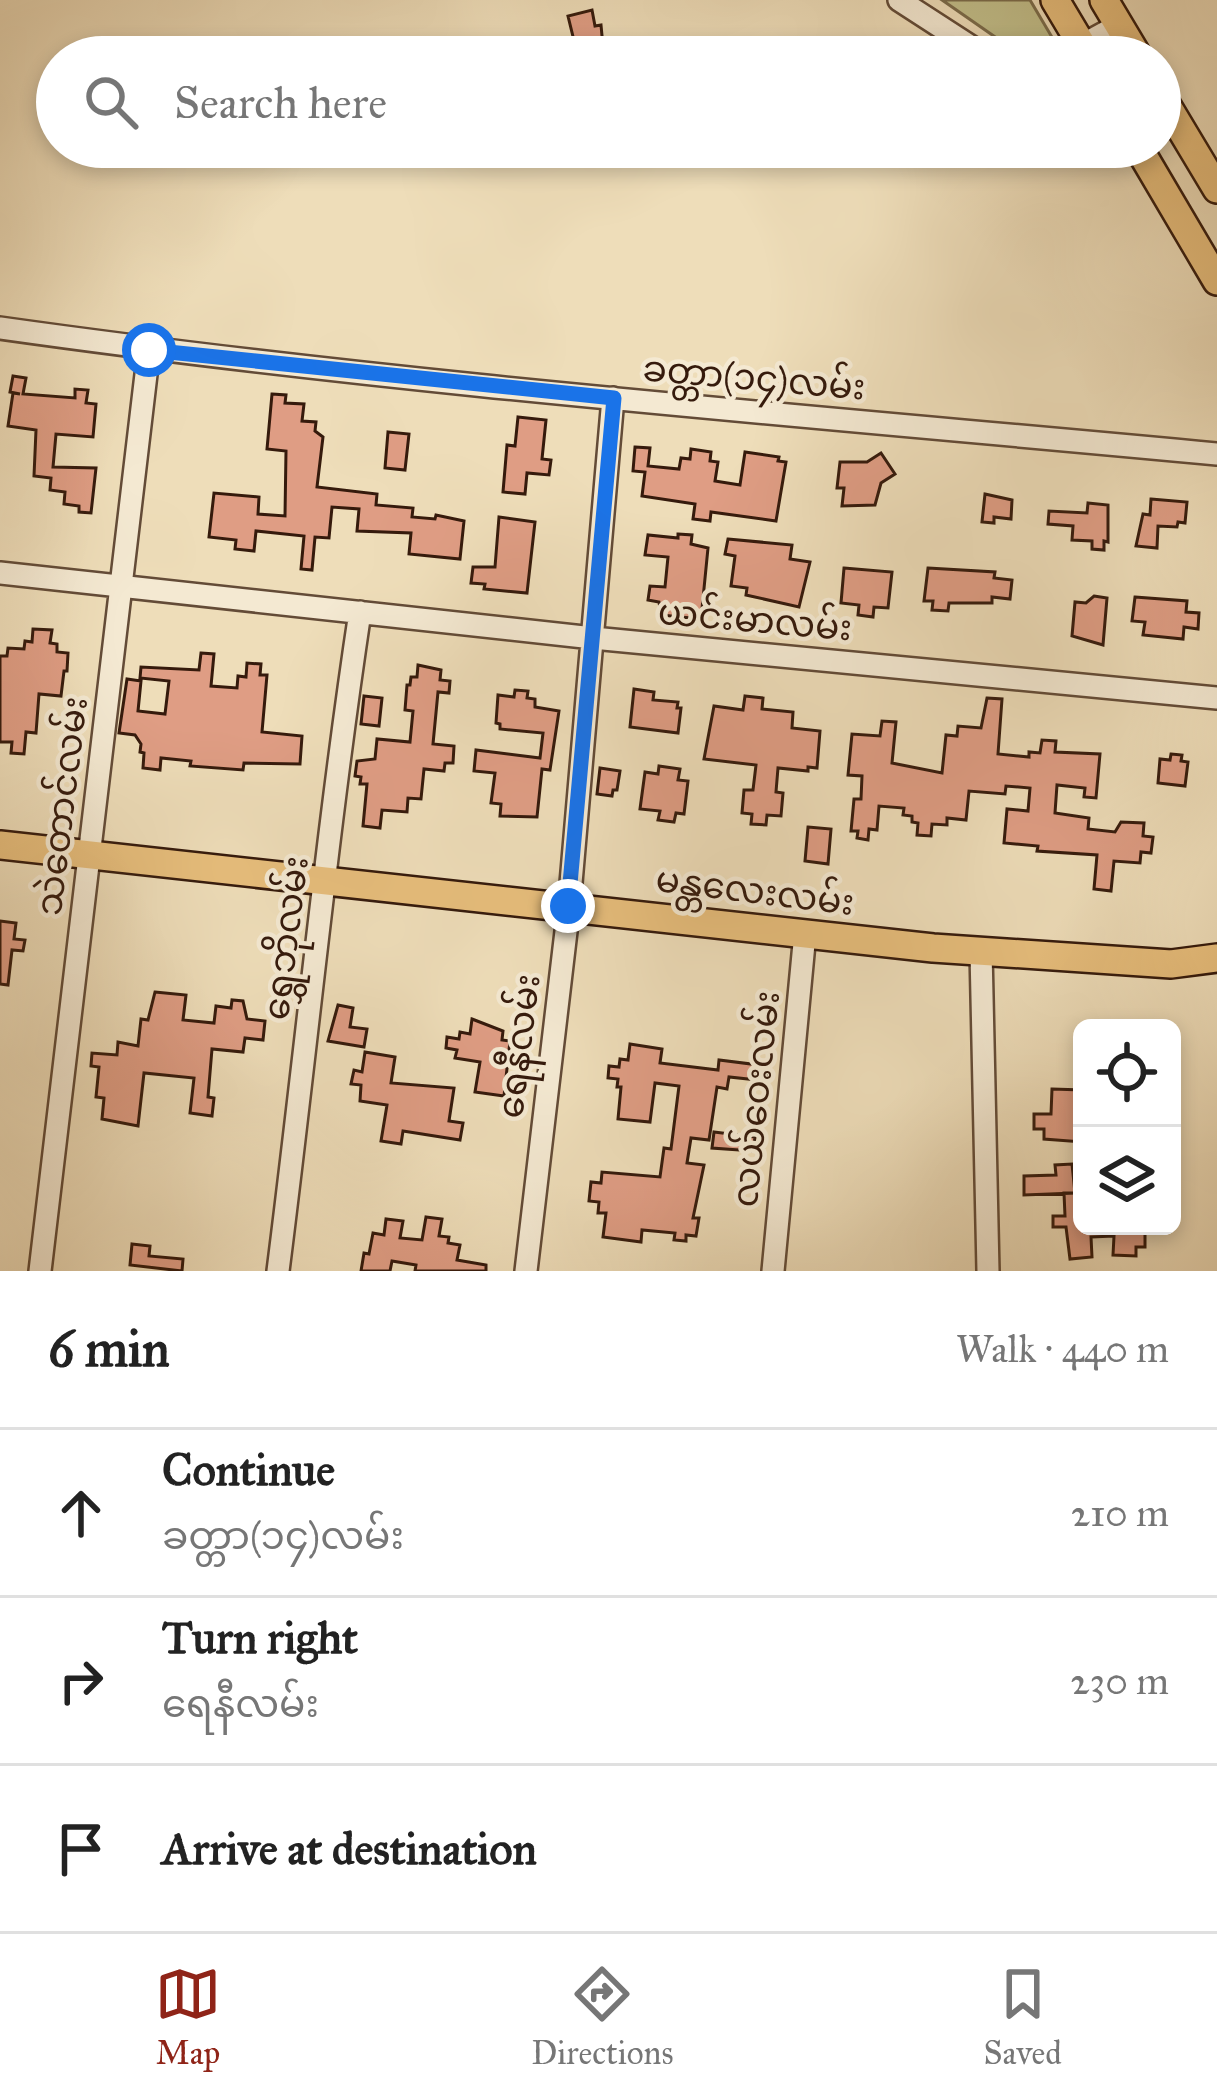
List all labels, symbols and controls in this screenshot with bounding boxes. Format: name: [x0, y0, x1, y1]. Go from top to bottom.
search box: [36, 36, 1181, 168]
icon: search: [78, 69, 144, 135]
text: Search here: [174, 75, 387, 130]
route start: [122, 323, 176, 377]
street label: ခတ္တာ(၁၄)လမ်း: [640, 343, 867, 417]
street label: ယင်းမာလမ်း: [656, 587, 854, 650]
street label: သဲတောင်လမ်း: [24, 694, 97, 918]
street label: ရွှေဘိုလမ်း: [251, 853, 325, 1023]
street label: မန္တလေးလမ်း: [652, 854, 857, 932]
route end: [541, 879, 595, 933]
street label: ရေနီလမ်း: [485, 971, 557, 1121]
street label: လယ်ဝေးလမ်း: [720, 988, 789, 1209]
map controls: [1073, 1019, 1181, 1235]
button: locate: [1073, 1019, 1181, 1127]
button: layers: [1073, 1127, 1181, 1235]
text: 6 min: [48, 1318, 170, 1380]
text: Walk · 440 m: [956, 1325, 1169, 1373]
text: Continue: [162, 1442, 335, 1497]
icon: ahead: [48, 1480, 114, 1546]
text: 210 m: [1071, 1489, 1169, 1537]
text: ခတ္တာ(၁၄)လမ်း: [162, 1512, 404, 1560]
text: Turn right: [162, 1610, 358, 1665]
icon: right: [48, 1648, 114, 1714]
text: 230 m: [1070, 1657, 1169, 1705]
text: ရေနီလမ်း: [162, 1680, 319, 1728]
icon: arrive: [48, 1816, 114, 1882]
text: Arrive at destination: [162, 1821, 537, 1876]
tab: Map: [155, 1961, 221, 2073]
tab: Directions: [531, 1961, 673, 2073]
tab: Saved: [984, 1961, 1062, 2073]

